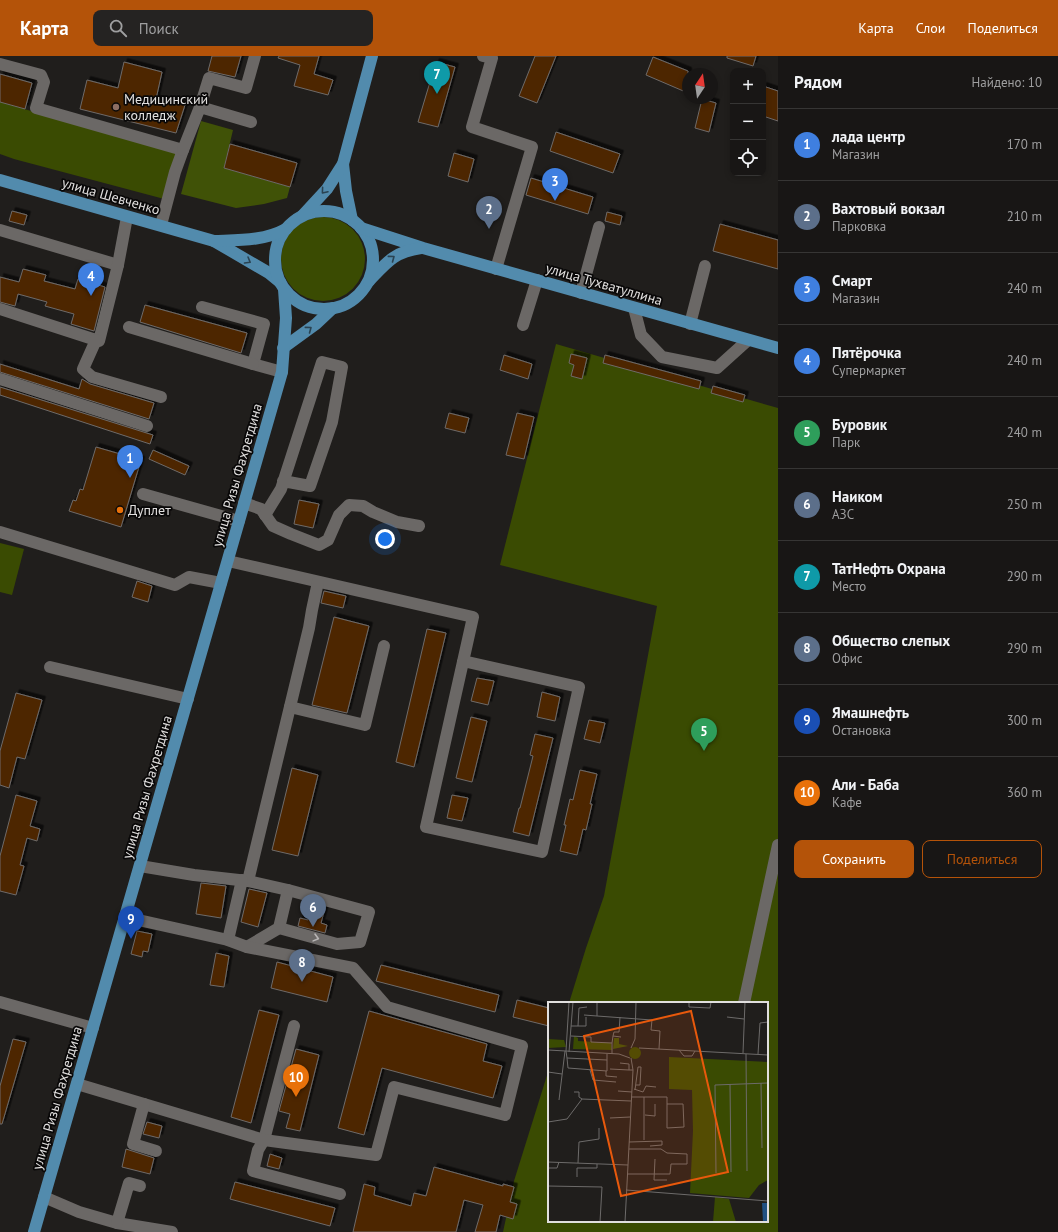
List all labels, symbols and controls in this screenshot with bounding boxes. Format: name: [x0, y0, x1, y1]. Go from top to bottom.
search box: [93, 10, 373, 46]
text: Карта: [20, 16, 69, 40]
icon: search: [107, 17, 129, 39]
text: Поиск: [139, 19, 179, 38]
text: Карта: [858, 19, 894, 37]
text: Слои: [916, 19, 945, 37]
text: Поделиться: [967, 19, 1038, 37]
pin: 7: [424, 61, 450, 94]
north arrow: [682, 68, 718, 104]
map controls: [730, 68, 766, 176]
button: +: [730, 68, 766, 104]
text: Рядом: [794, 71, 842, 93]
text: Найдено: 10: [972, 74, 1042, 91]
place label: Медицинский колледж: [124, 90, 208, 124]
marker: Медицинский колледж: [111, 102, 121, 112]
button: −: [730, 104, 766, 140]
text: лада центр: [832, 127, 905, 146]
text: 1: [803, 136, 811, 153]
text: 170 m: [1007, 136, 1042, 153]
button: locate: [730, 140, 766, 176]
text: Магазин: [832, 146, 880, 163]
pin: 3: [542, 168, 568, 201]
street label: улица Шевченко: [60, 173, 162, 219]
one-way arrow: [322, 186, 329, 194]
pin: 2: [476, 196, 502, 229]
text: Вахтовый вокзал: [832, 199, 945, 218]
text: 2: [803, 208, 811, 225]
text: 210 m: [1007, 208, 1042, 225]
text: Парковка: [832, 218, 886, 235]
one-way arrow: [243, 256, 251, 263]
one-way arrow: [388, 256, 395, 263]
street label: улица Тухватуллина: [544, 259, 665, 309]
pin: 4: [78, 263, 104, 296]
text: Смарт: [832, 271, 872, 290]
text: 3: [803, 280, 811, 297]
text: 240 m: [1007, 280, 1042, 297]
text: Магазин: [832, 290, 880, 307]
one-way arrow: [304, 327, 311, 334]
text: Пятёрочка: [832, 343, 901, 362]
text: 4: [803, 352, 811, 369]
text: 240 m: [1007, 352, 1042, 369]
text: Супермаркет: [832, 362, 906, 379]
street label: улица Ризы Фахретдина: [208, 401, 266, 549]
text: Буровик: [832, 415, 887, 434]
text: 5: [803, 424, 811, 441]
text: 240 m: [1007, 424, 1042, 441]
text: Парк: [832, 434, 860, 451]
pin: 1: [117, 445, 143, 478]
text: Наиком: [832, 487, 883, 506]
text: 6: [803, 496, 811, 513]
text: 250 m: [1007, 496, 1042, 513]
place label: Дуплет: [128, 501, 171, 519]
marker: Дуплет: [115, 505, 125, 515]
text: АЗС: [832, 506, 854, 523]
your location: [375, 529, 395, 549]
text: ТатНефть Охрана: [832, 559, 946, 578]
text: 7: [803, 568, 811, 585]
text: 290 m: [1007, 568, 1042, 585]
text: Место: [832, 578, 866, 595]
text: Общество слепых: [832, 631, 950, 650]
text: 8: [803, 640, 811, 657]
text: 290 m: [1007, 640, 1042, 657]
text: Офис: [832, 650, 863, 667]
text: Ямашнефть: [832, 703, 909, 722]
text: 9: [803, 712, 811, 729]
text: 300 m: [1007, 712, 1042, 729]
street label: улица Ризы Фахретдина: [118, 713, 176, 861]
pin: 5: [691, 718, 717, 751]
text: Остановка: [832, 722, 891, 739]
text: Али - Баба: [832, 775, 899, 794]
text: 10: [800, 784, 814, 801]
text: 360 m: [1007, 784, 1042, 801]
text: Кафе: [832, 794, 862, 811]
button: Сохранить: [794, 840, 914, 878]
button: Поделиться: [922, 840, 1042, 878]
pin: 6: [300, 894, 326, 927]
pin: 9: [118, 906, 144, 939]
one-way arrow: [313, 933, 320, 942]
pin: 8: [289, 949, 315, 982]
inset map: [548, 1002, 768, 1222]
street label: улица Ризы Фахретдина: [28, 1024, 86, 1172]
pin: 10: [283, 1064, 309, 1097]

